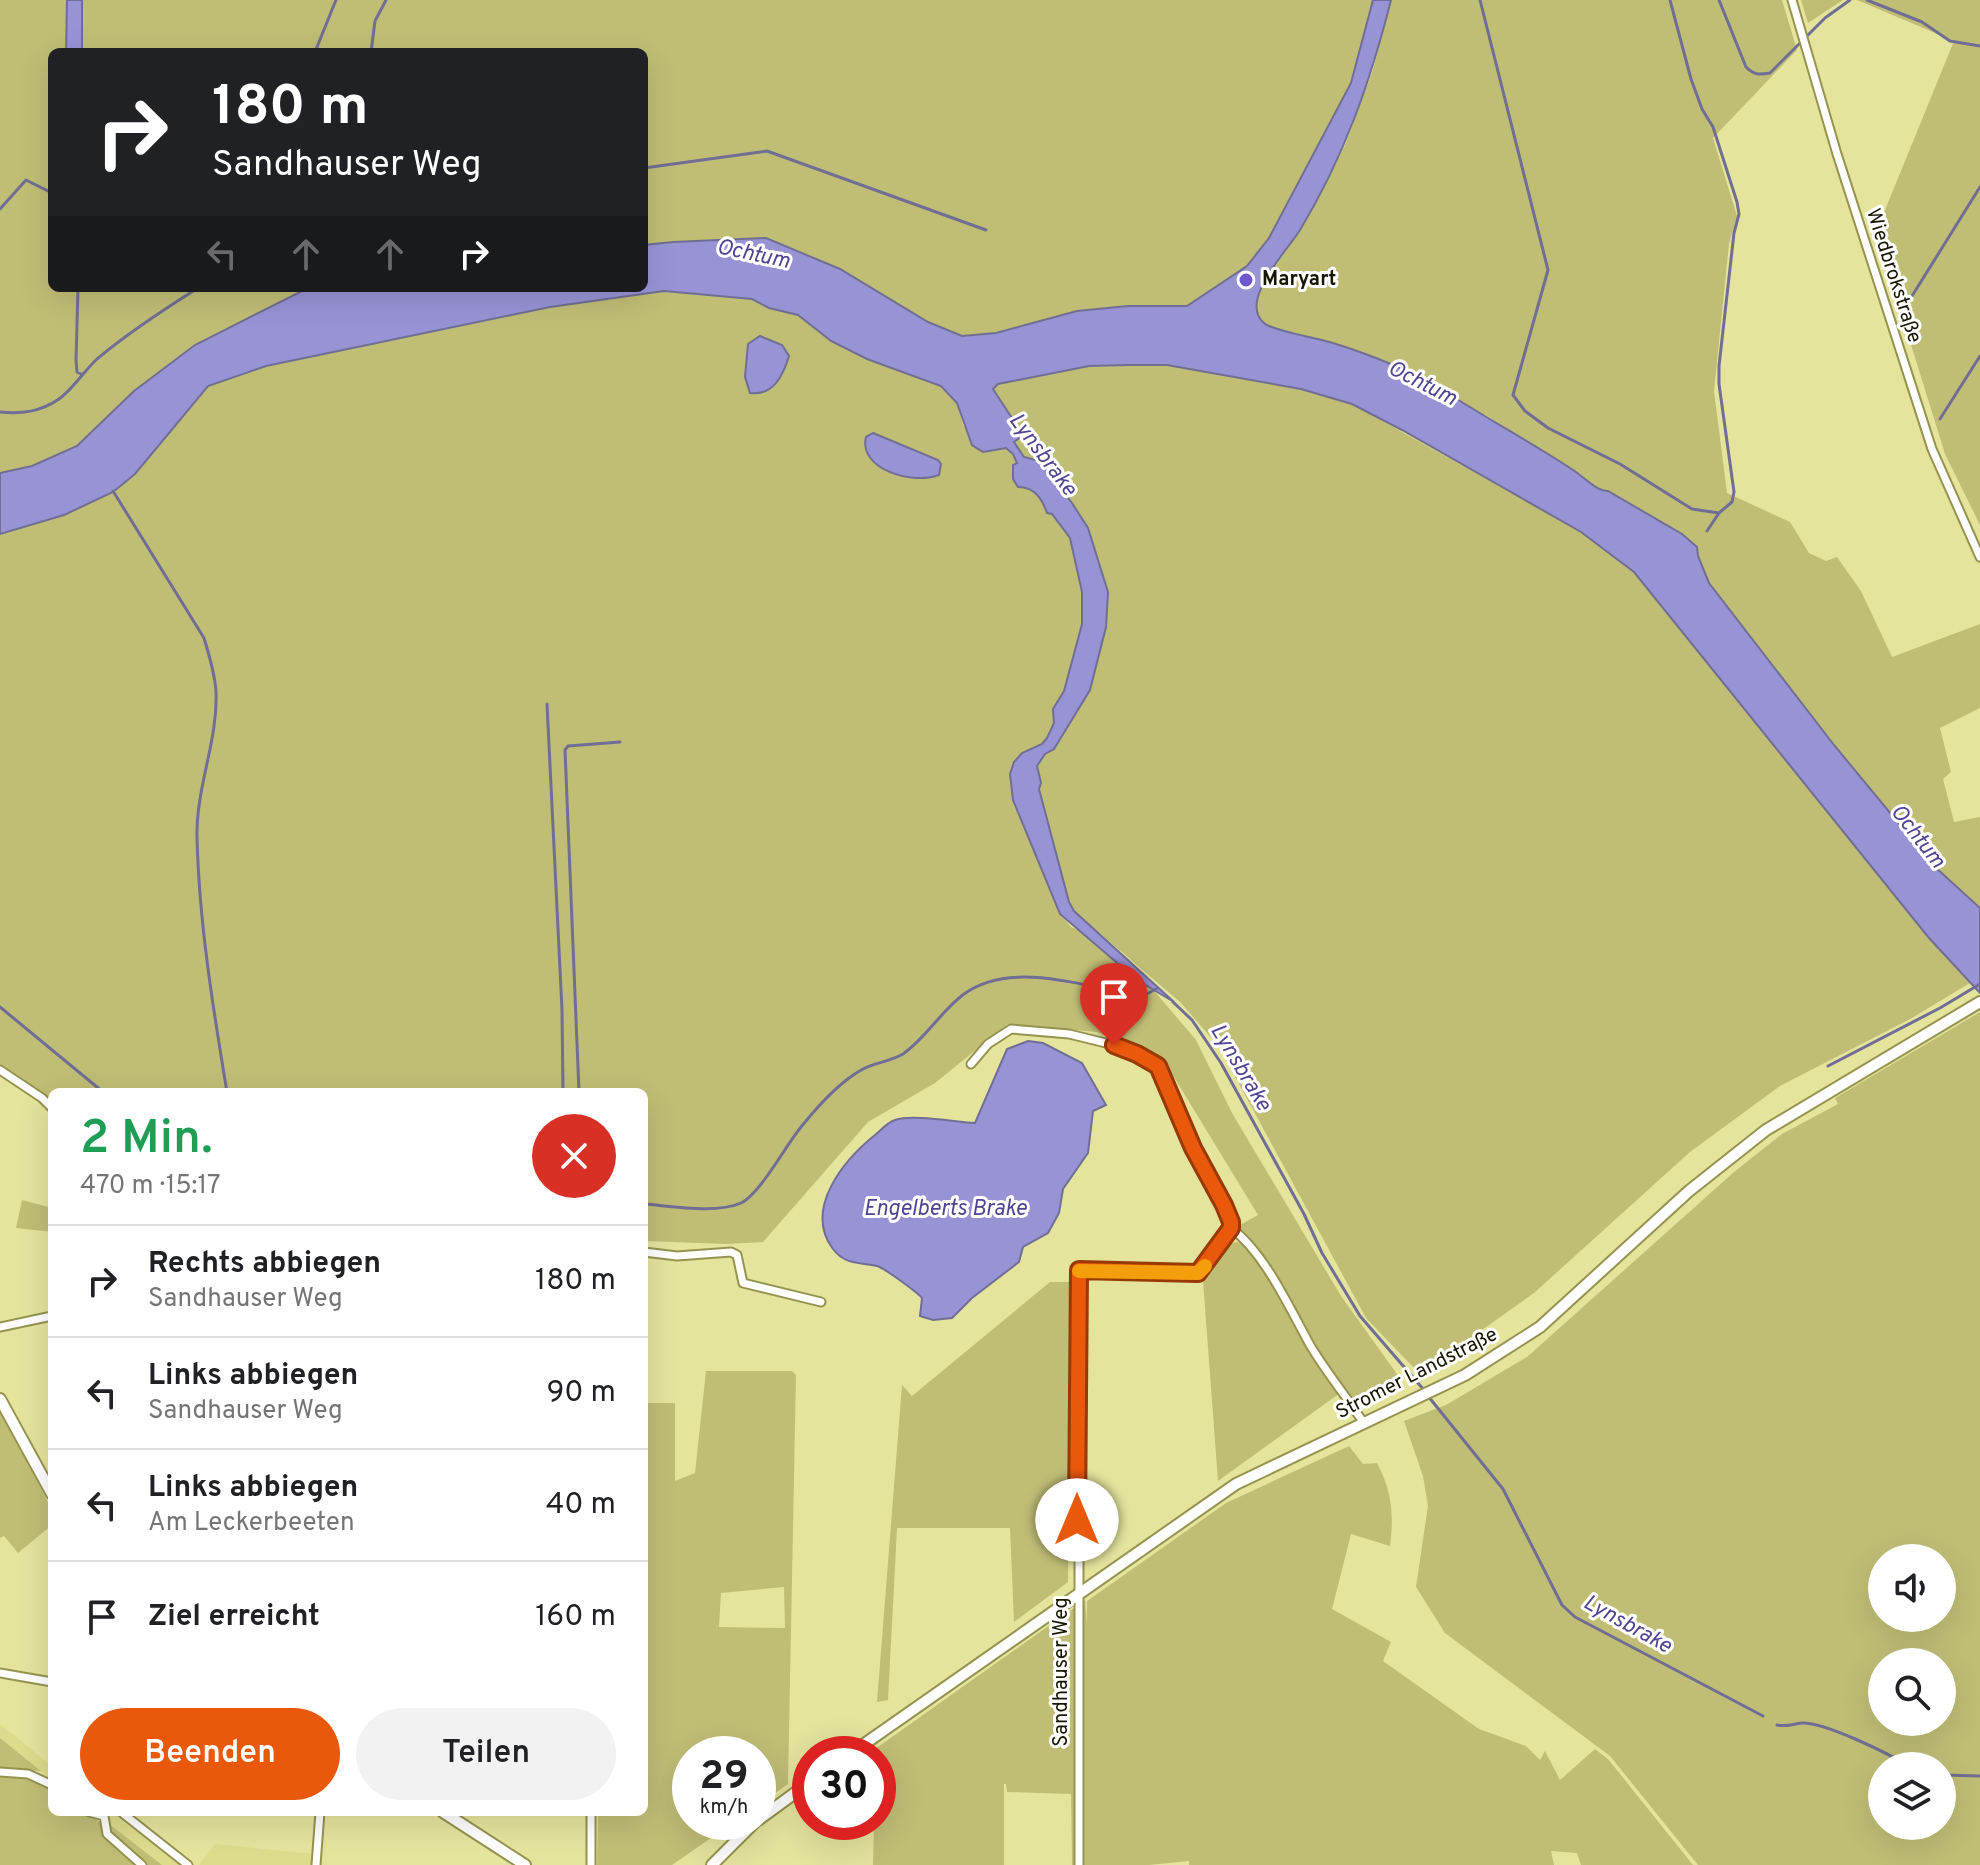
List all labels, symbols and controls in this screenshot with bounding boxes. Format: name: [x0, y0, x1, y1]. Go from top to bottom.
text: 180 m: [212, 74, 369, 144]
icon: right: [80, 80, 184, 184]
text: Sandhauser Weg: [212, 143, 481, 189]
street label: Wiedbrokstraße: [1859, 206, 1927, 346]
icon: left: [200, 232, 244, 276]
icon: ahead: [284, 232, 328, 276]
icon: ahead: [368, 232, 412, 276]
icon: right: [452, 232, 496, 276]
water label: Ochtum: [714, 234, 792, 276]
place label: Maryart: [1262, 267, 1337, 293]
marker: Maryart: [1237, 271, 1255, 289]
water label: Ochtum: [1383, 355, 1461, 413]
water label: Lynsbrake: [1002, 408, 1082, 502]
water label: Ochtum: [1884, 800, 1950, 874]
pin: [1080, 963, 1148, 1045]
icon: arrive: [1092, 975, 1136, 1019]
water label: Lynsbrake: [1204, 1020, 1277, 1117]
text: 2 Min.: [80, 1110, 213, 1170]
button: close: [532, 1114, 616, 1198]
text: 470 m · 15:17: [80, 1170, 221, 1203]
water label: Engelberts Brake: [863, 1196, 1027, 1223]
text: Rechts abbiegen: [148, 1246, 381, 1283]
icon: right: [80, 1259, 124, 1303]
text: 180 m: [535, 1263, 616, 1300]
text: Sandhauser Weg: [148, 1283, 343, 1316]
street label: Stromer Landstraße: [1332, 1322, 1502, 1426]
text: Links abbiegen: [148, 1358, 358, 1395]
icon: left: [80, 1371, 124, 1415]
text: 90 m: [547, 1375, 616, 1412]
text: Sandhauser Weg: [148, 1395, 343, 1428]
text: Links abbiegen: [148, 1470, 358, 1507]
position arrow: [1035, 1478, 1119, 1562]
icon: left: [80, 1483, 124, 1527]
text: 40 m: [546, 1487, 616, 1524]
text: Am Leckerbeeten: [148, 1507, 355, 1540]
map controls: [1868, 1544, 1956, 1840]
button: sound: [1868, 1544, 1956, 1632]
water label: Lynsbrake: [1578, 1590, 1676, 1661]
icon: arrive: [80, 1595, 124, 1639]
street label: Sandhauser Weg: [1049, 1597, 1075, 1747]
text: Ziel erreicht: [148, 1599, 320, 1636]
text: 160 m: [535, 1599, 616, 1636]
button: search: [1868, 1648, 1956, 1736]
button: Beenden: [80, 1708, 340, 1800]
button: Teilen: [356, 1708, 616, 1800]
speed limit sign: 30: [792, 1736, 896, 1840]
button: layers: [1868, 1752, 1956, 1840]
text: 29: [699, 1753, 749, 1803]
text: km/h: [700, 1795, 748, 1821]

